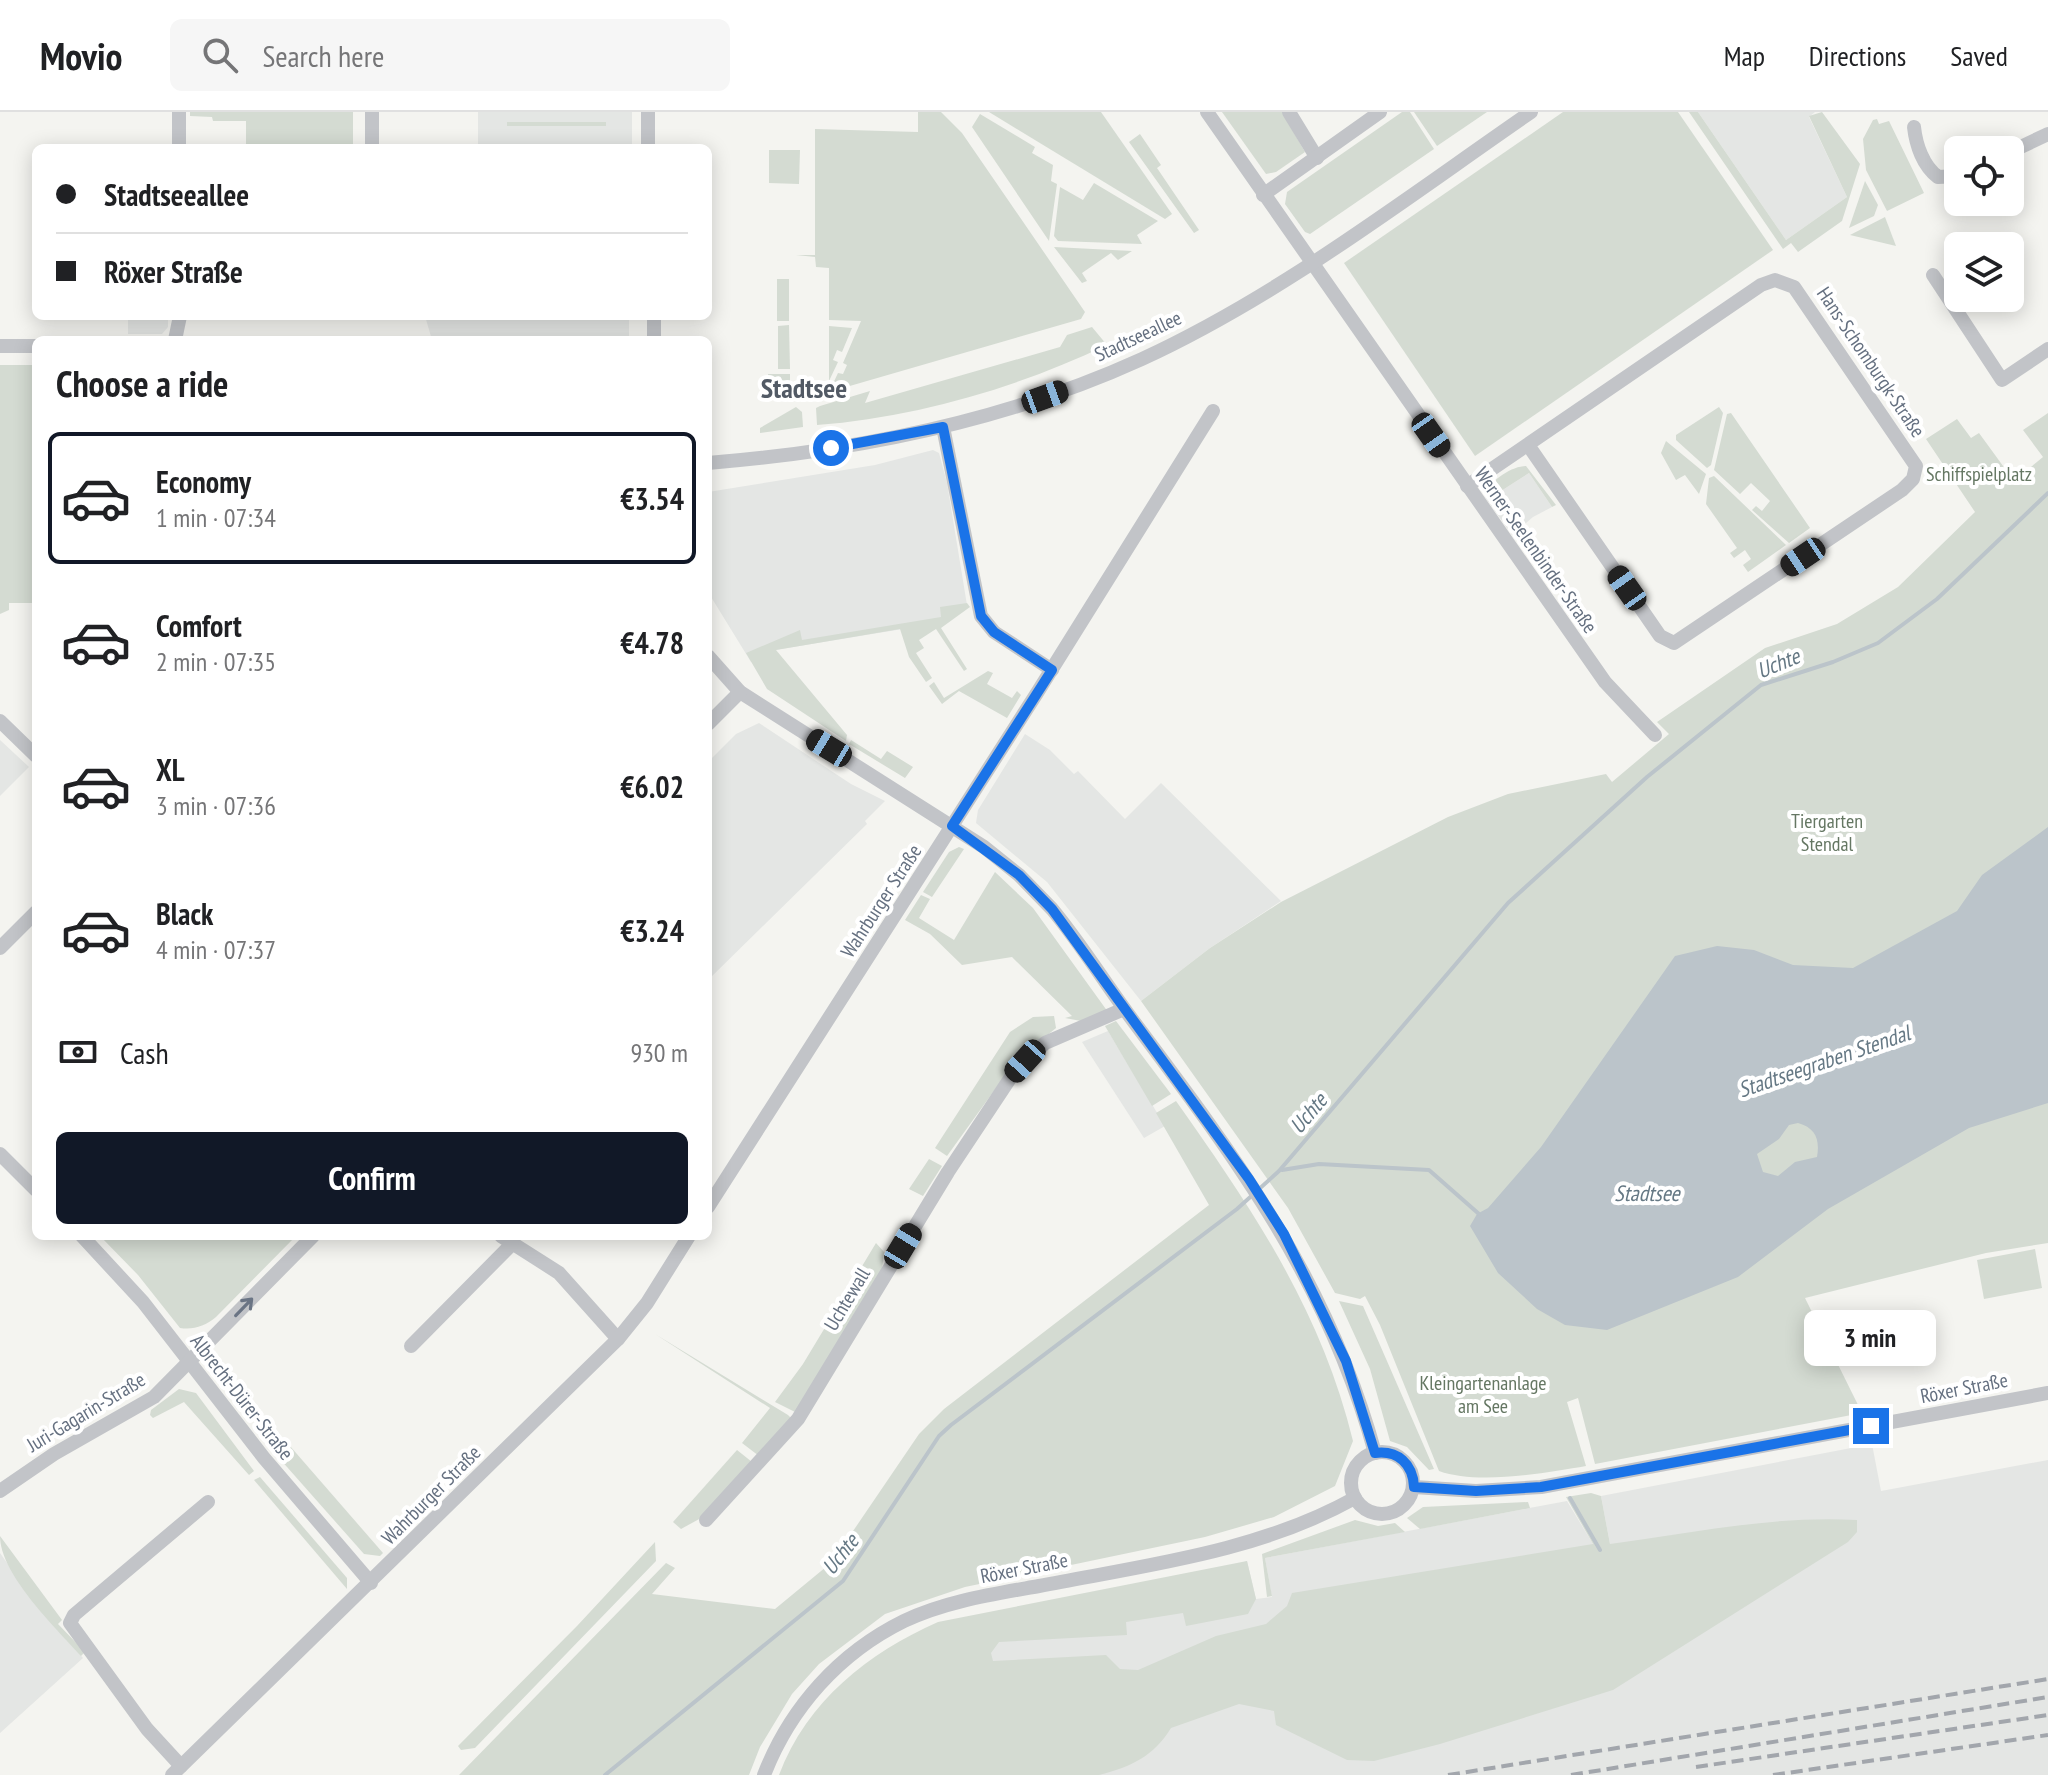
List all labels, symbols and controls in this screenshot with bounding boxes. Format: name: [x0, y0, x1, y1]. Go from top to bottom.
search box: [170, 19, 730, 91]
text: Movio: [40, 31, 122, 80]
icon: search: [198, 33, 242, 77]
text: Search here: [262, 36, 384, 75]
text: Map: [1724, 37, 1765, 74]
text: Directions: [1809, 37, 1906, 74]
text: Saved: [1950, 37, 2008, 74]
map controls: [1944, 136, 2024, 312]
button: locate: [1944, 136, 2024, 216]
text: Stadtseeallee: [104, 175, 249, 214]
button: layers: [1944, 232, 2024, 312]
text: Röxer Straße: [104, 252, 243, 291]
street label: Hans-Schomburgk-Straße: [1811, 282, 1931, 442]
street label: Stadtseeallee: [1090, 305, 1186, 367]
text: Choose a ride: [56, 360, 228, 407]
district label: Stadtsee: [761, 369, 847, 406]
car: [1018, 378, 1072, 416]
car: [1407, 408, 1455, 462]
route start: [813, 430, 849, 466]
park label: Schiffspielplatz: [1926, 461, 2032, 487]
icon: car: [60, 462, 132, 534]
text: Economy: [156, 462, 251, 501]
street label: Werner-Seelenbinder-Straße: [1469, 462, 1603, 638]
text: €3.54: [620, 479, 684, 518]
text: 1 min · 07:34: [156, 501, 276, 534]
car: [1776, 534, 1830, 580]
car: [1603, 561, 1651, 615]
icon: car: [60, 606, 132, 678]
text: Comfort: [156, 606, 242, 645]
text: €4.78: [620, 623, 684, 662]
water label: Uchte: [1752, 641, 1805, 684]
text: 2 min · 07:35: [156, 645, 276, 678]
car: [802, 725, 856, 771]
icon: car: [60, 750, 132, 822]
text: XL: [156, 750, 185, 789]
text: €6.02: [620, 767, 684, 806]
text: 3 min · 07:36: [156, 789, 276, 822]
park label: Tiergarten Stendal: [1791, 808, 1863, 857]
street label: Wahrburger Straße: [835, 839, 927, 963]
icon: car: [60, 894, 132, 966]
text: Black: [156, 894, 213, 933]
text: €3.24: [620, 911, 684, 950]
text: 4 min · 07:37: [156, 933, 276, 966]
water label: Stadtseegraben Stendal: [1734, 1018, 1915, 1104]
icon: cash: [56, 1030, 100, 1074]
text: Cash: [120, 1033, 169, 1072]
car: [1000, 1035, 1050, 1087]
text: 930 m: [630, 1036, 688, 1069]
water label: Uchte: [1283, 1086, 1334, 1139]
button: Confirm: [56, 1132, 688, 1224]
water label: Stadtsee: [1614, 1179, 1682, 1207]
car: [880, 1219, 926, 1273]
street label: Uchtewall: [818, 1262, 876, 1335]
one-way arrow: [234, 1298, 253, 1317]
callout: 3 min: [1805, 1310, 1937, 1366]
text: 3 min: [1844, 1321, 1896, 1354]
street label: Albrecht-Dürer-Straße: [185, 1329, 299, 1465]
street label: Juri-Gagarin-Straße: [21, 1366, 150, 1458]
street label: Röxer Straße: [1918, 1367, 2010, 1409]
park label: Kleingartenanlage am See: [1419, 1370, 1547, 1419]
route end: [1853, 1408, 1889, 1444]
street label: Wahrburger Straße: [376, 1440, 486, 1550]
water label: Uchte: [815, 1527, 866, 1580]
street label: Röxer Straße: [978, 1547, 1070, 1589]

